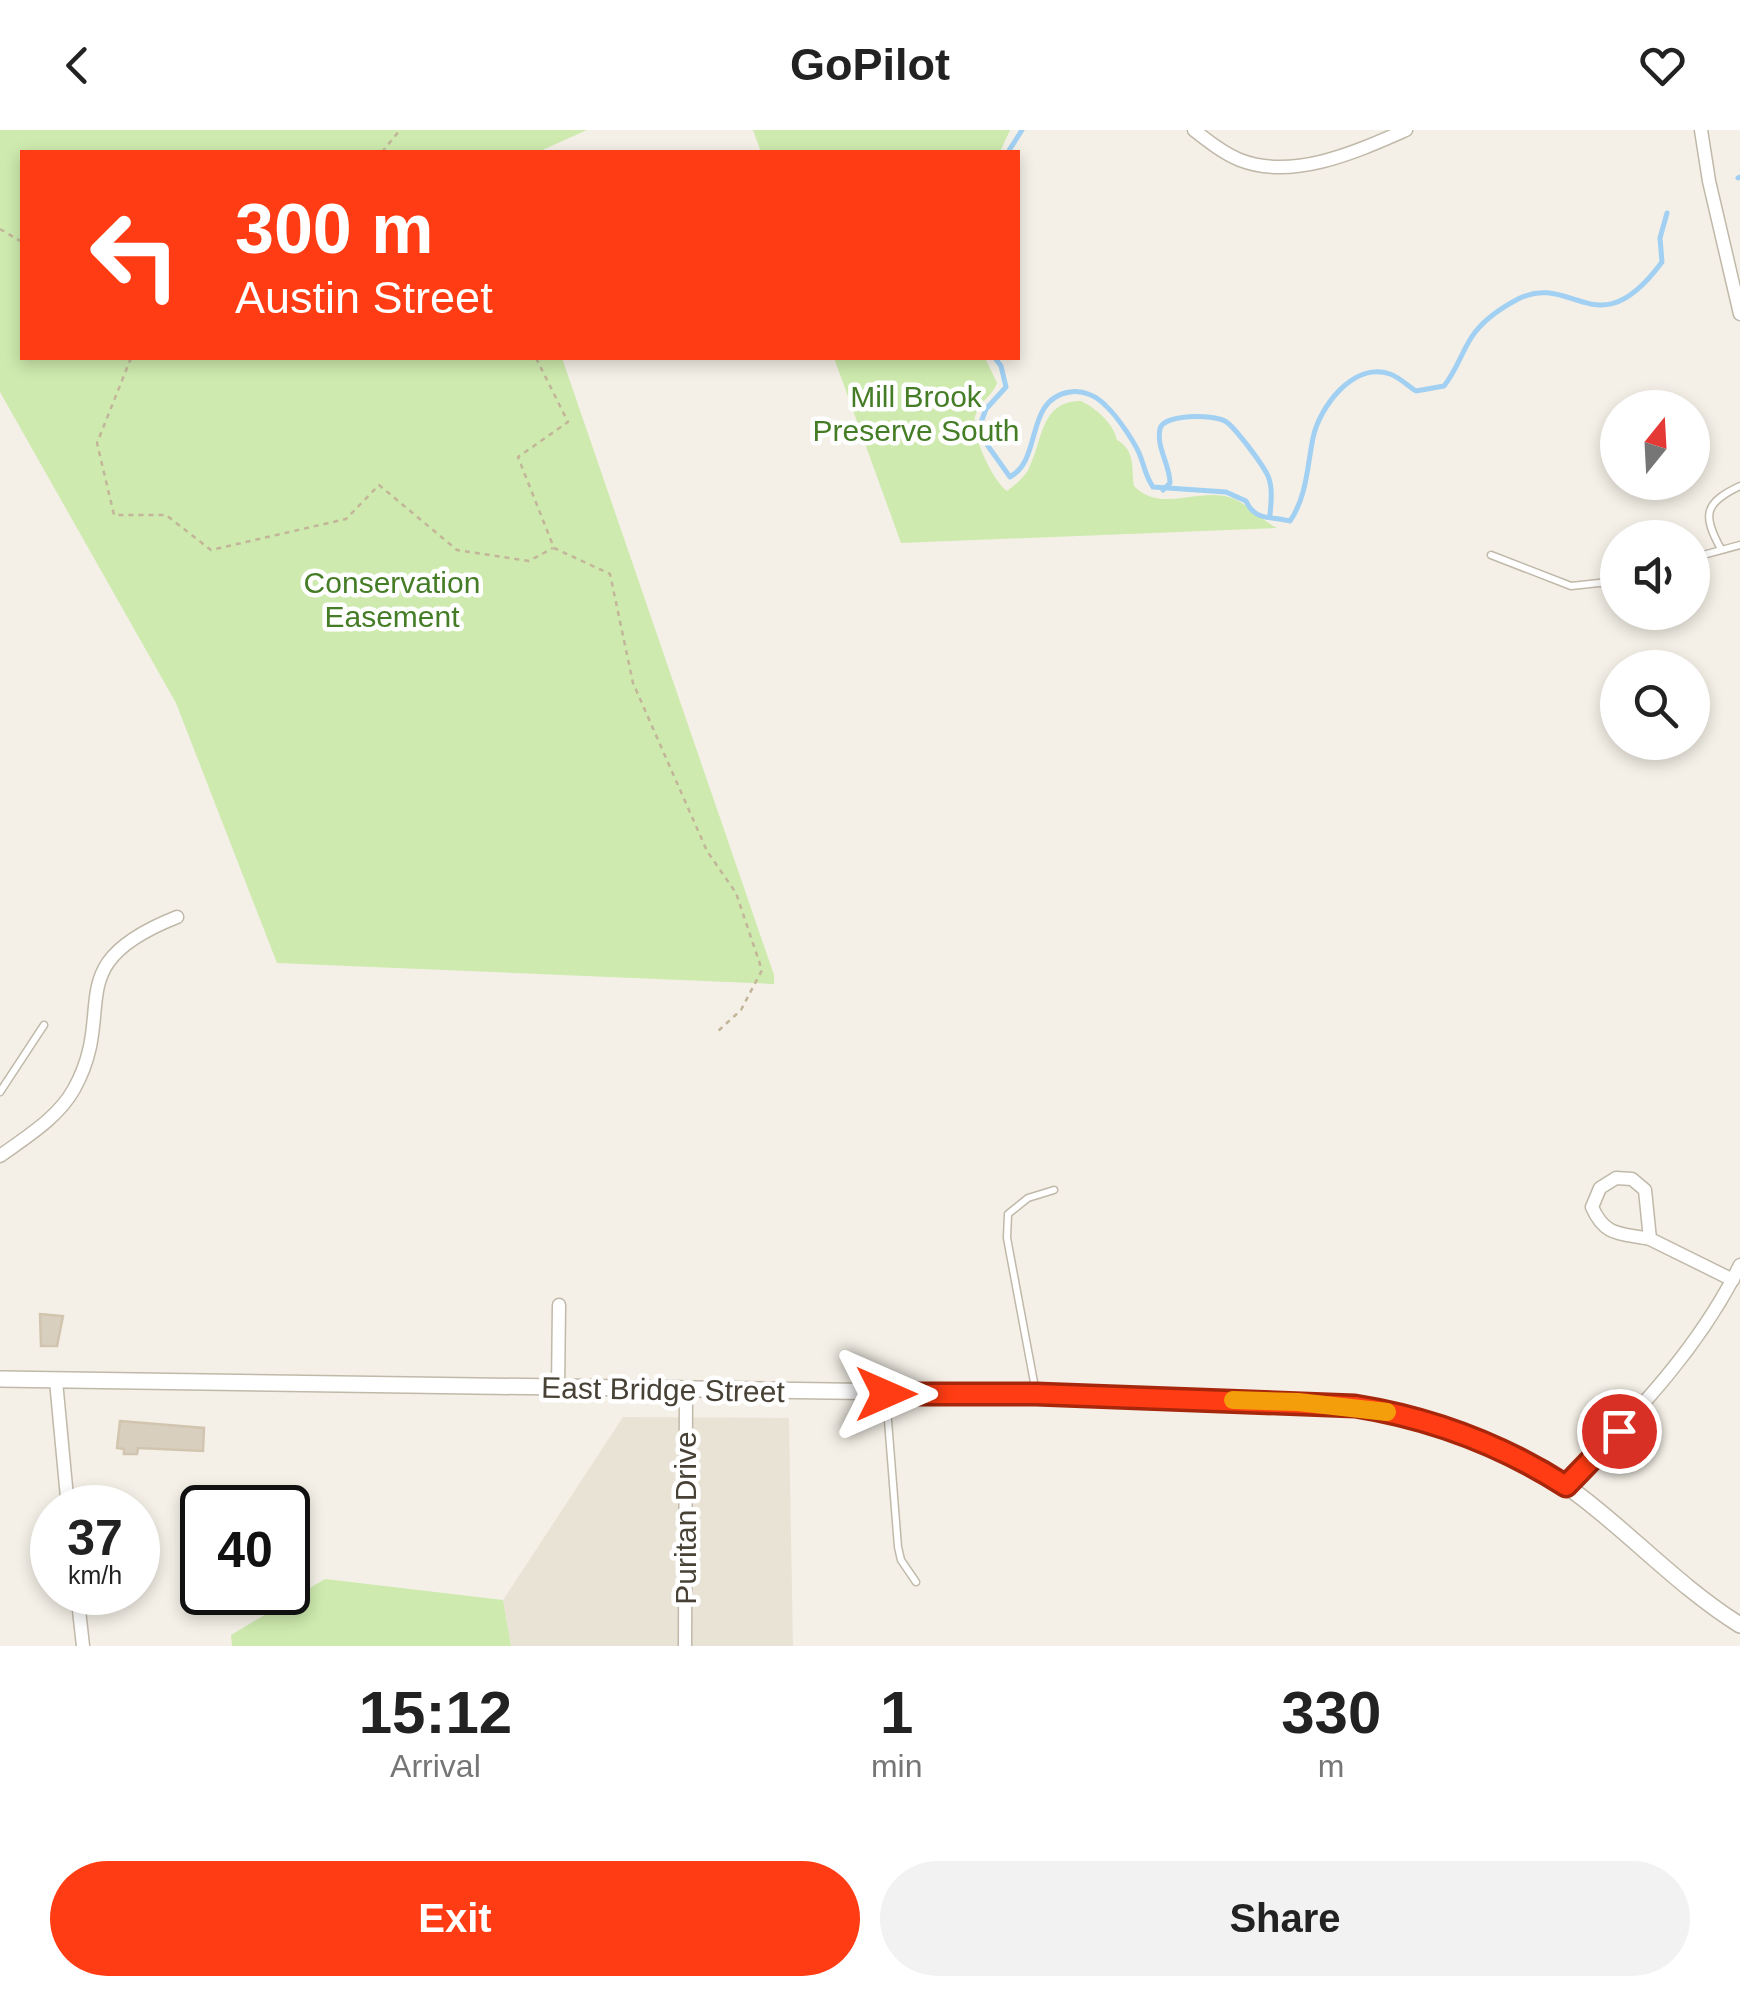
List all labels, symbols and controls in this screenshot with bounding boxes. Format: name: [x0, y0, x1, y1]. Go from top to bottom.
icon: back: [50, 38, 105, 93]
icon: heart: [1635, 38, 1690, 93]
text: GoPilot: [790, 39, 950, 90]
icon: left: [70, 190, 200, 320]
text: 300 m: [235, 190, 433, 268]
text: Austin Street: [235, 272, 493, 323]
park label: Mill Brook Preserve South: [813, 380, 1019, 447]
north arrow: [1600, 390, 1710, 500]
map controls: [1600, 390, 1710, 760]
button: sound: [1600, 520, 1710, 630]
park label: Conservation Easement: [304, 566, 480, 633]
button: search: [1600, 650, 1710, 760]
position arrow: [834, 1342, 938, 1446]
street label: East Bridge Street: [541, 1371, 786, 1408]
pin: [1577, 1389, 1662, 1474]
icon: arrive: [1592, 1404, 1647, 1459]
street label: Puritan Drive: [669, 1431, 702, 1605]
speed limit sign: 40: [180, 1485, 310, 1615]
text: 37: [67, 1510, 123, 1566]
text: km/h: [68, 1561, 122, 1589]
text: 15:12: [359, 1679, 512, 1746]
text: 1: [880, 1679, 913, 1746]
text: 330: [1281, 1679, 1381, 1746]
text: Arrival: [390, 1748, 481, 1784]
text: min: [871, 1748, 922, 1784]
text: m: [1318, 1748, 1345, 1784]
button: Exit: [50, 1861, 860, 1976]
button: Share: [880, 1861, 1690, 1976]

